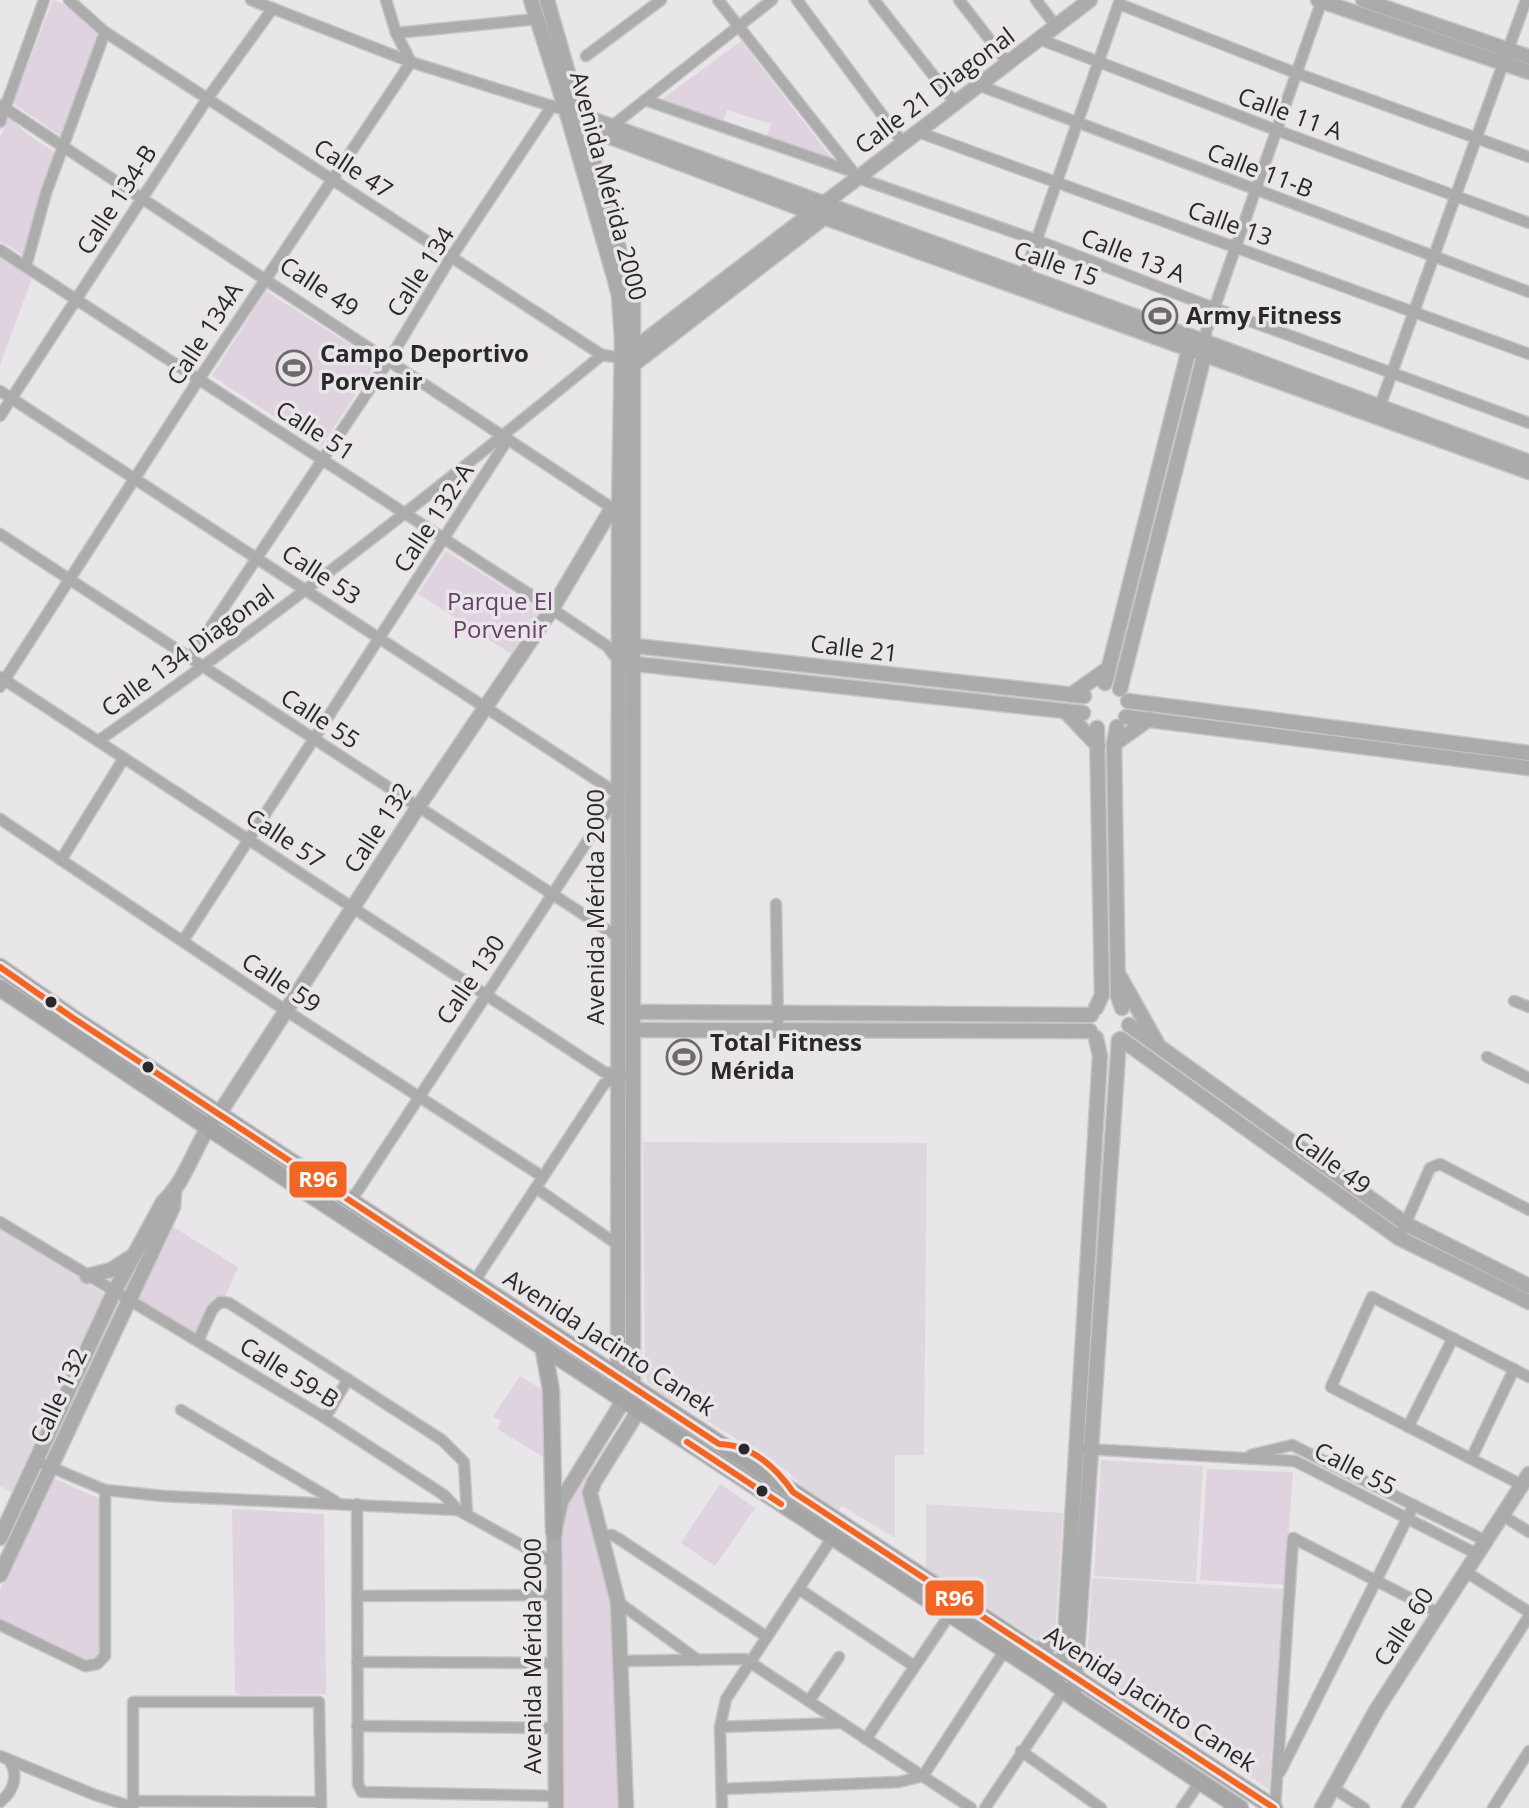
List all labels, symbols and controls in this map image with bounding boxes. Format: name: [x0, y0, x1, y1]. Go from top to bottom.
street label: Calle 21 Diagonal: [847, 19, 1021, 161]
street label: Avenida Mérida 2000: [563, 67, 656, 304]
street label: Calle 11 A: [1234, 78, 1348, 147]
street label: Calle 47: [308, 130, 400, 205]
street label: Calle 11-B: [1203, 134, 1318, 205]
street label: Calle 134-B: [68, 138, 164, 260]
street label: Calle 13: [1184, 192, 1277, 253]
street label: Calle 134: [378, 219, 461, 323]
street label: Calle 13 A: [1077, 220, 1191, 290]
street label: Calle 15: [1010, 232, 1103, 293]
street label: Calle 49: [274, 248, 366, 323]
street label: Calle 134A: [158, 275, 250, 391]
sports icon: Army Fitness: [1141, 297, 1179, 335]
place label: Army Fitness: [1186, 298, 1342, 331]
place label: Campo Deportivo Porvenir: [320, 336, 529, 397]
sports icon: Campo Deportivo Porvenir: [275, 349, 313, 387]
street label: Calle 51: [270, 392, 362, 467]
street label: Calle 132-A: [385, 455, 481, 578]
street label: Calle 53: [276, 536, 368, 611]
street label: Calle 134 Diagonal: [94, 576, 280, 724]
park label: Parque El Porvenir: [447, 584, 553, 645]
street label: Calle 21: [809, 626, 900, 669]
street label: Calle 55: [275, 680, 367, 755]
street label: Calle 132: [335, 776, 418, 879]
street label: Avenida Mérida 2000: [578, 789, 611, 1025]
street label: Calle 57: [240, 800, 332, 875]
street label: Calle 130: [428, 928, 512, 1030]
street label: Calle 59: [236, 944, 328, 1019]
unlabelled marker: [43, 994, 59, 1010]
place label: Total Fitness Mérida: [710, 1025, 862, 1086]
sports icon: Total Fitness Mérida: [665, 1038, 703, 1076]
unlabelled marker: [140, 1059, 156, 1075]
street label: Calle 49: [1288, 1123, 1378, 1201]
line badge: R96: [288, 1160, 348, 1199]
text: R96: [298, 1163, 338, 1193]
street label: Avenida Jacinto Canek: [498, 1261, 722, 1423]
street label: Calle 59-B: [234, 1328, 346, 1415]
street label: Calle 132: [21, 1342, 94, 1448]
street label: Calle 55: [1309, 1433, 1402, 1502]
unlabelled marker: [736, 1441, 752, 1457]
unlabelled marker: [754, 1483, 770, 1499]
street label: Avenida Mérida 2000: [515, 1538, 548, 1774]
line badge: R96: [924, 1579, 985, 1617]
street label: Calle 60: [1365, 1580, 1440, 1672]
text: R96: [934, 1582, 974, 1612]
street label: Avenida Jacinto Canek: [1039, 1617, 1263, 1779]

